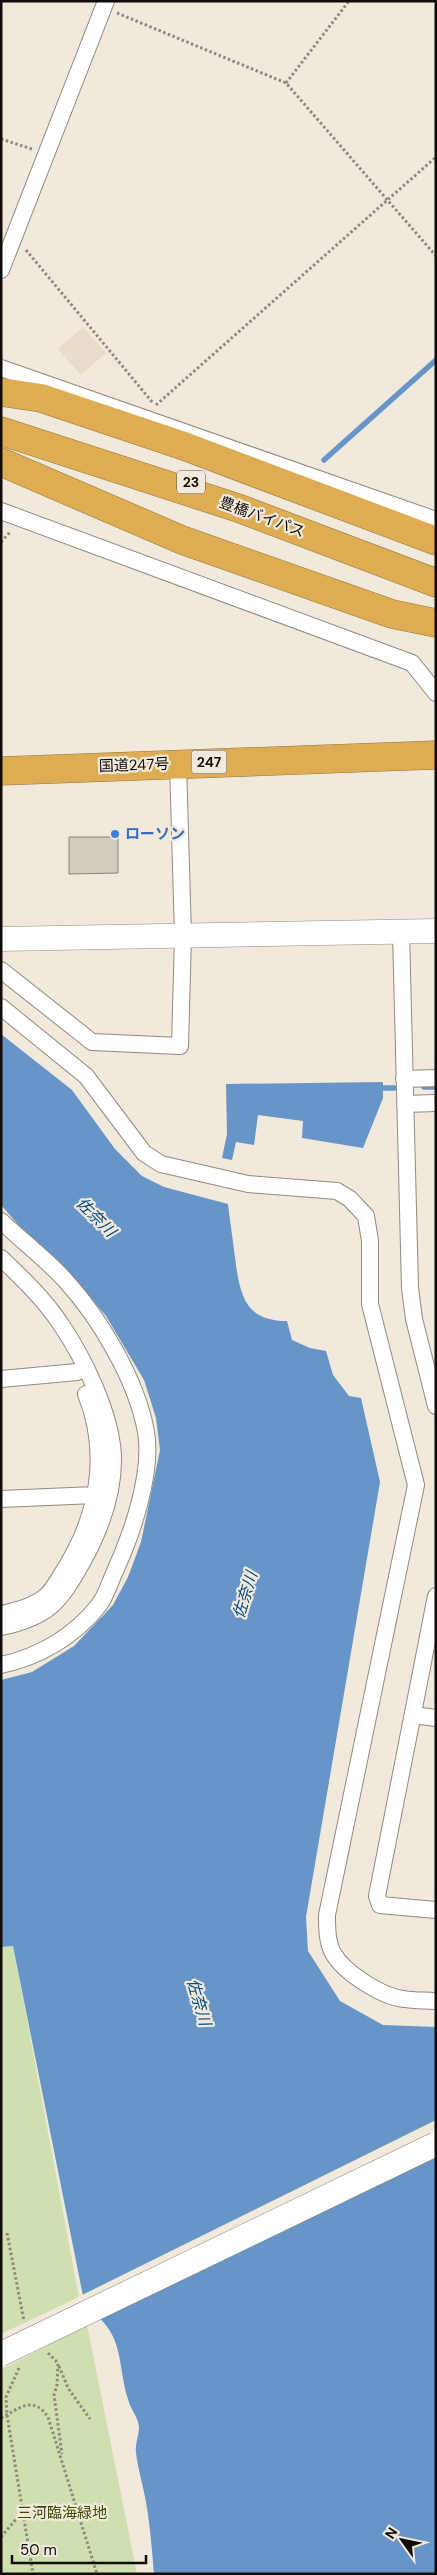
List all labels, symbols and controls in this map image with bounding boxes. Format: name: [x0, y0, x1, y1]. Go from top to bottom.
road number: 23: [177, 471, 205, 494]
street label: 豊橋バイパス: [216, 492, 308, 542]
road number: 247: [192, 750, 226, 774]
street label: 国道247号: [98, 754, 170, 776]
place label: ローソン: [125, 824, 185, 844]
marker: ローソン: [109, 828, 121, 840]
water label: 佐奈川: [72, 1193, 122, 1243]
water label: 佐奈川: [228, 1567, 263, 1621]
water label: 佐奈川: [182, 1976, 216, 2030]
park label: 三河臨海緑地: [17, 2503, 107, 2523]
north arrow: [377, 2515, 427, 2565]
text: N: [381, 2524, 401, 2542]
scale bar: [12, 2532, 146, 2564]
text: 50 m: [20, 2540, 57, 2560]

